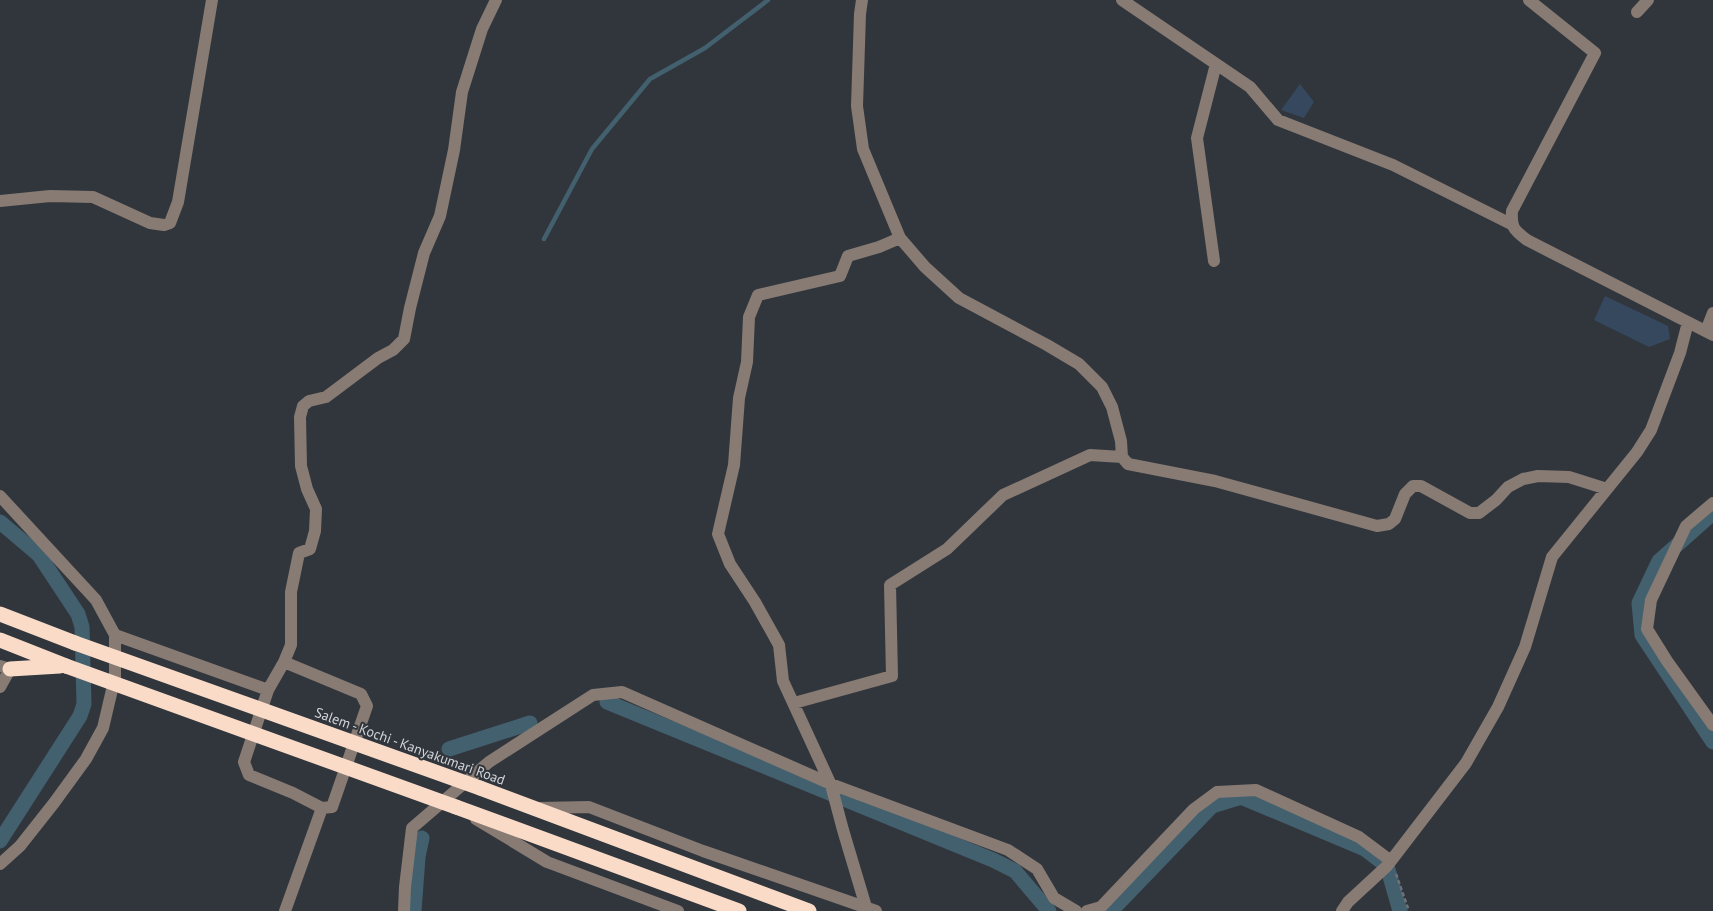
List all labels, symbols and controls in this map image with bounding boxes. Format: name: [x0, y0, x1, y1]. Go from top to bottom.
street label: Salem - Kochi - Kanyakumari Road: [312, 703, 508, 789]

